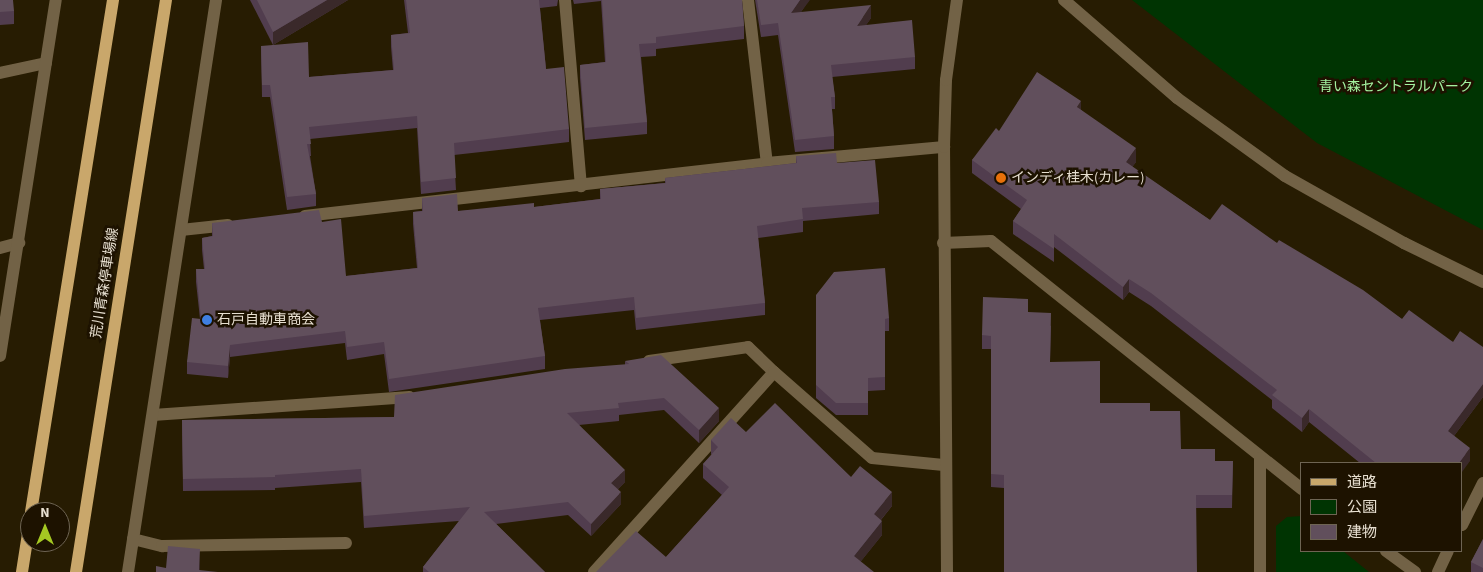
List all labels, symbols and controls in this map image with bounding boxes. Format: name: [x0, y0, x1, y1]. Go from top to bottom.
park label: 青い森セントラルパーク: [1319, 79, 1473, 95]
place label: インディ桂木(カレー): [1011, 170, 1145, 186]
marker: インディ桂木(カレー): [995, 172, 1007, 184]
street label: 荒川青森停車場線: [88, 226, 122, 340]
place label: 石戸自動車商会: [217, 312, 315, 328]
marker: 石戸自動車商会: [201, 314, 213, 326]
legend: [1300, 462, 1463, 552]
text: 道路: [1347, 472, 1377, 493]
text: 公園: [1347, 497, 1377, 518]
north arrow: [20, 502, 70, 552]
text: N: [40, 503, 50, 523]
text: 建物: [1347, 522, 1377, 543]

